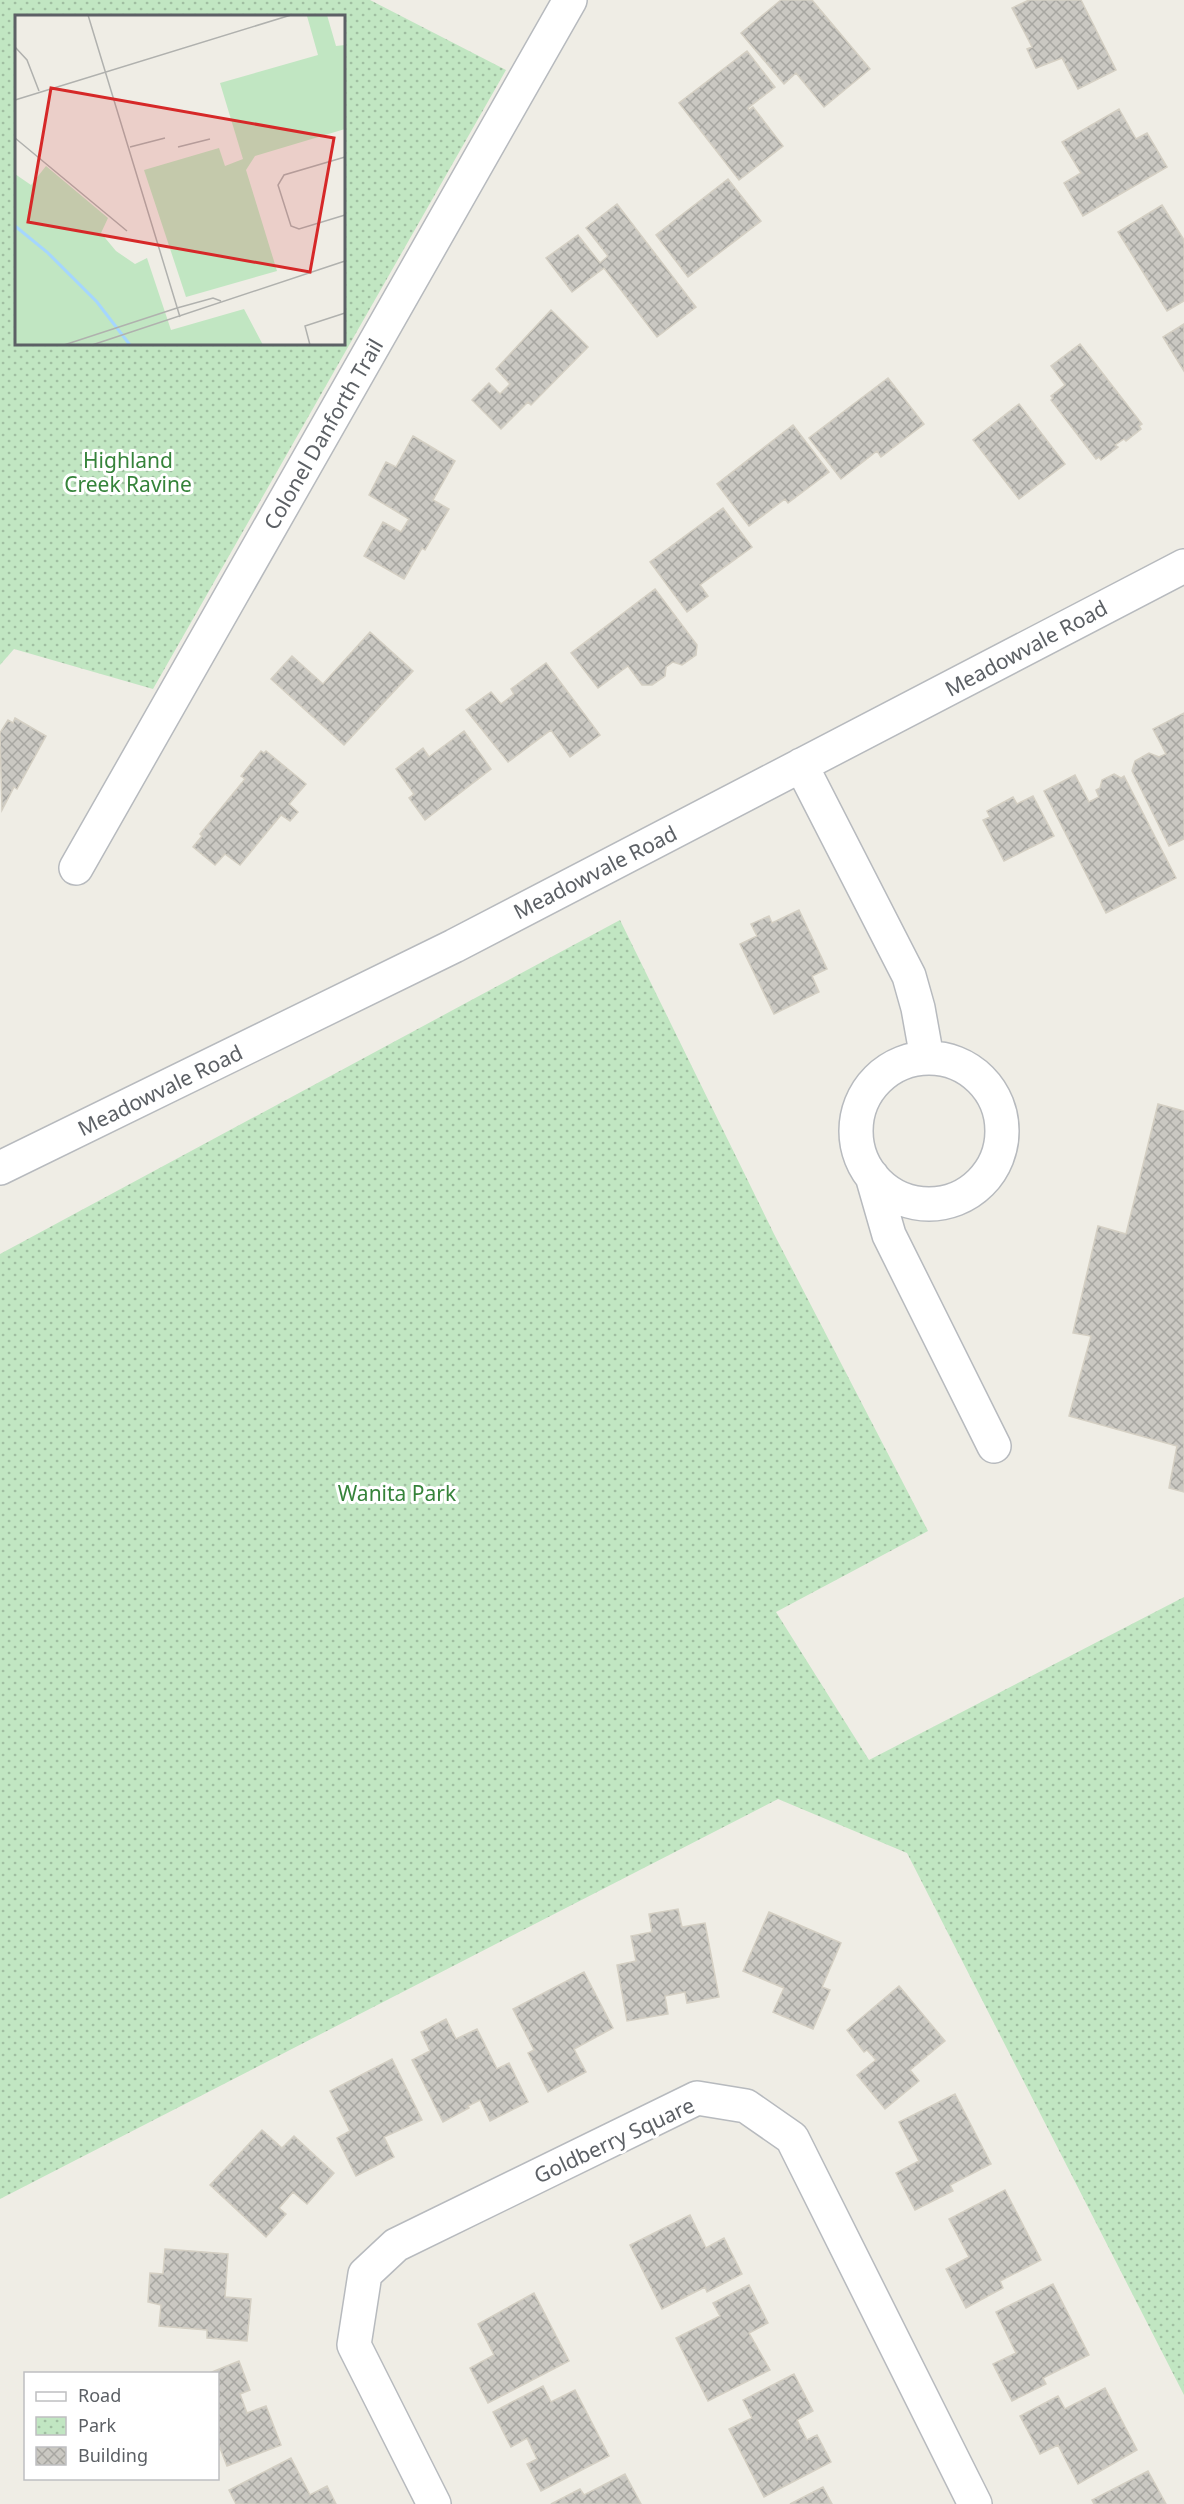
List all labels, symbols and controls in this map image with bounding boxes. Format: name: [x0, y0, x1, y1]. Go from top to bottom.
inset map: [15, 15, 345, 345]
street label: Colonel Danforth Trail: [257, 333, 389, 535]
park label: Highland Creek Ravine: [64, 446, 192, 498]
street label: Meadowvale Road: [940, 593, 1112, 703]
street label: Meadowvale Road: [508, 819, 682, 925]
street label: Meadowvale Road: [73, 1038, 247, 1142]
park label: Wanita Park: [338, 1479, 457, 1507]
street label: Goldberry Square: [529, 2091, 699, 2189]
legend: [24, 2372, 219, 2480]
text: Road: [78, 2383, 121, 2407]
text: Park: [78, 2413, 116, 2437]
text: Building: [78, 2443, 148, 2467]

